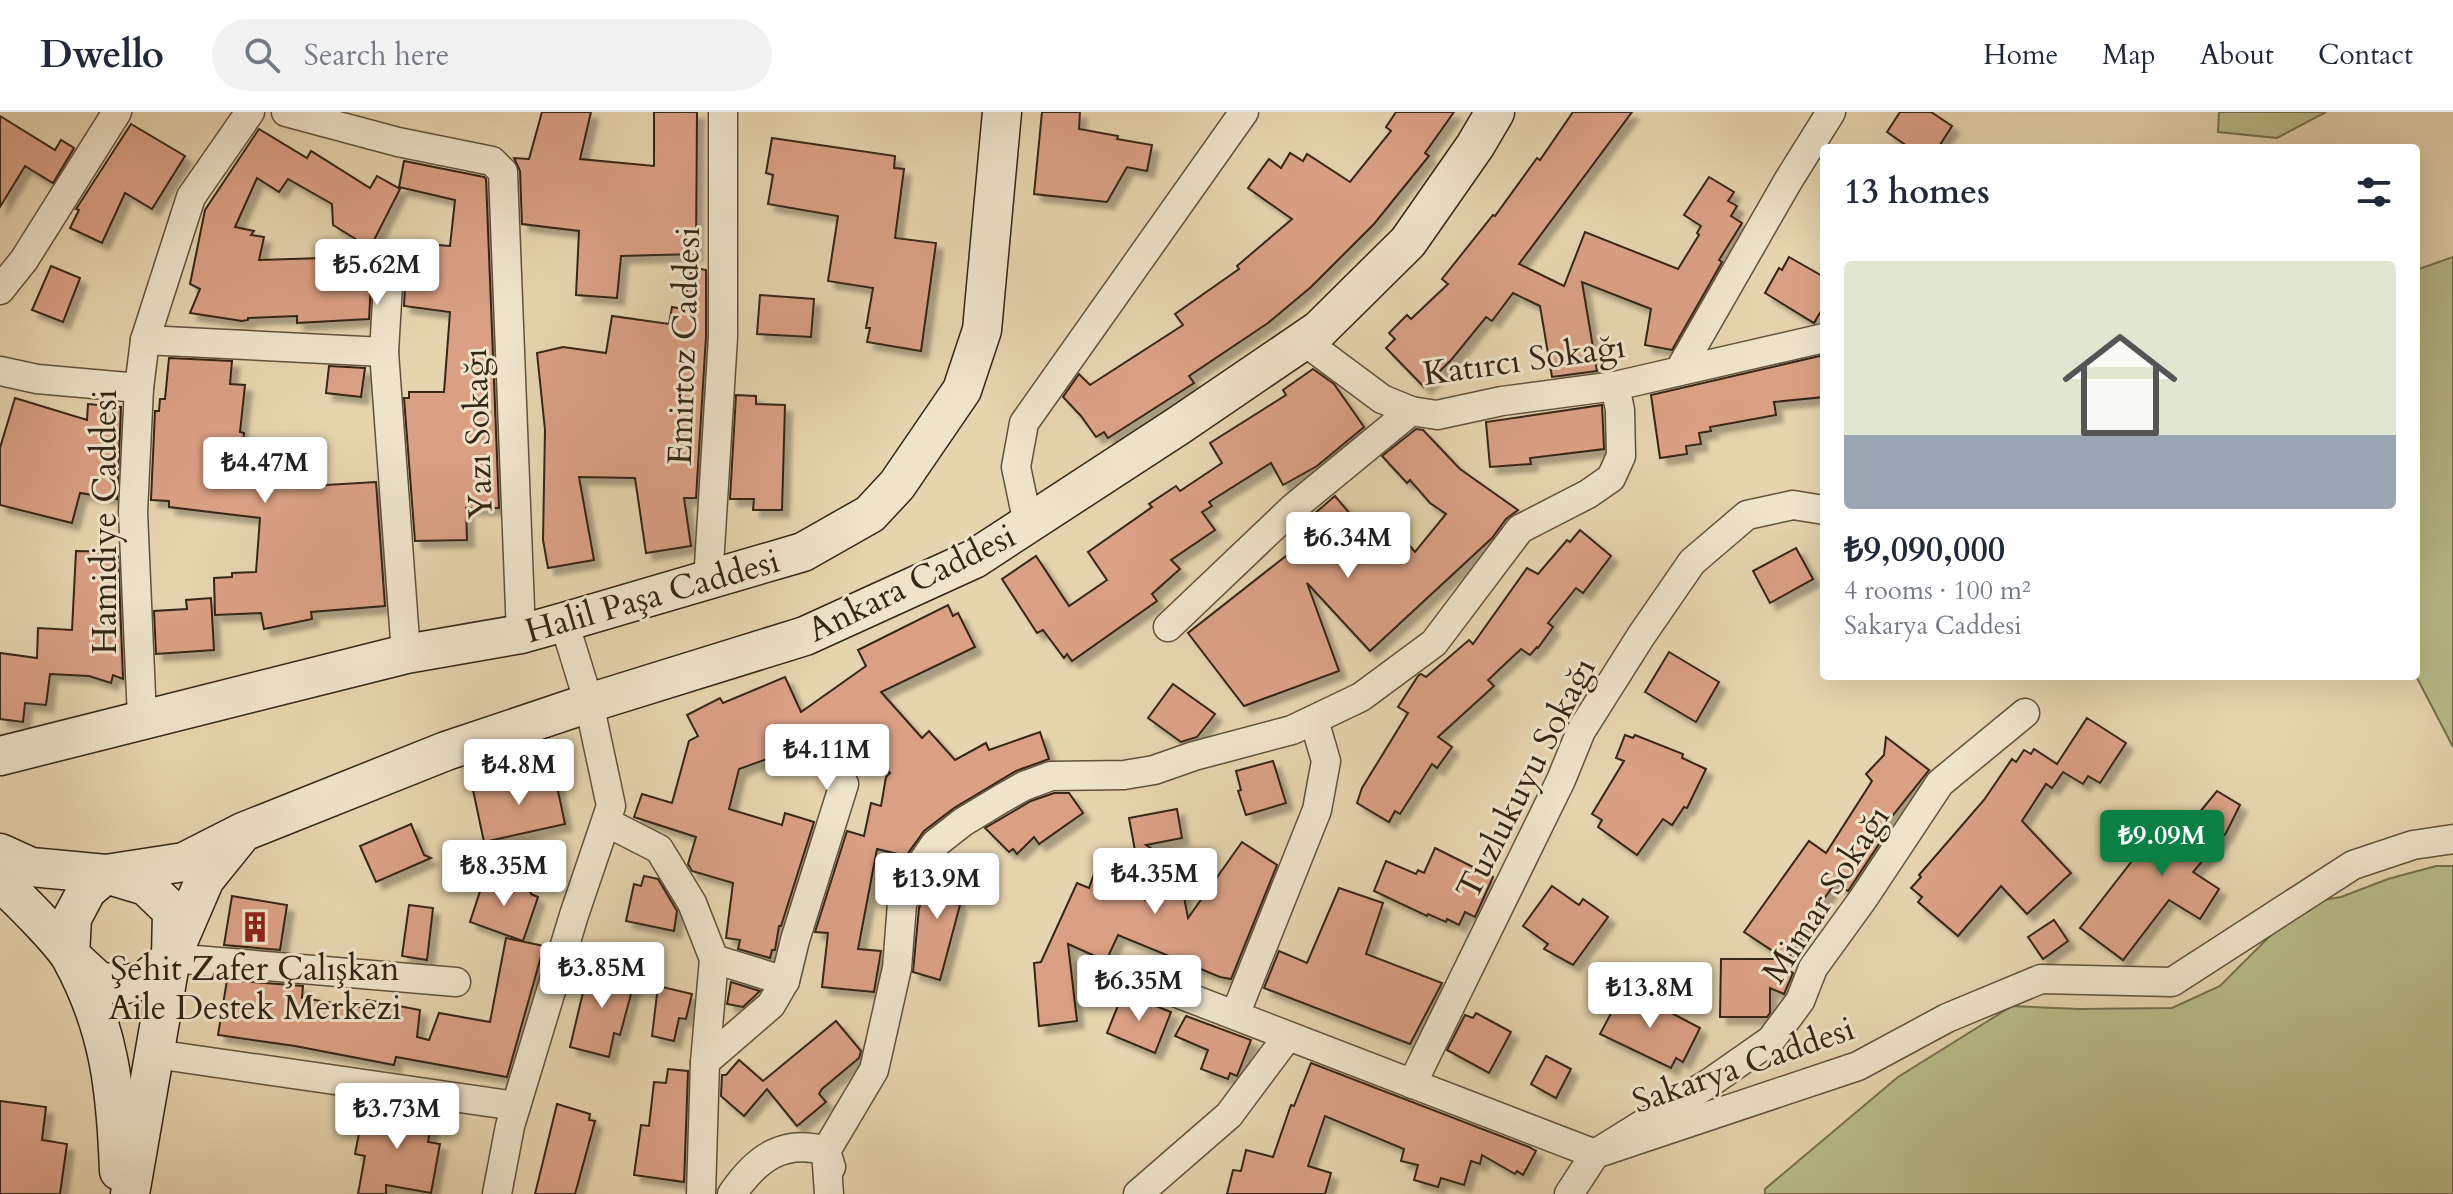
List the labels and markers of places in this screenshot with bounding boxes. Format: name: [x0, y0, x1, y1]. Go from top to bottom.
pin: ₺5.62M: [312, 239, 442, 307]
pin: ₺4.47M: [200, 437, 330, 505]
pin: ₺6.34M: [1283, 512, 1413, 580]
pin: ₺4.11M: [762, 724, 892, 792]
pin: ₺4.8M: [463, 739, 575, 807]
pin: ₺9.09M: [2097, 810, 2227, 878]
pin: ₺8.35M: [439, 840, 569, 908]
pin: ₺4.35M: [1090, 848, 1220, 916]
pin: ₺13.9M: [872, 853, 1002, 921]
building icon: Şehit Zafer Çalışkan Aile Destek Merkezi: [238, 910, 272, 944]
pin: ₺3.85M: [537, 942, 667, 1010]
place label: Şehit Zafer Çalışkan Aile Destek Merkezi: [108, 946, 402, 1031]
pin: ₺6.35M: [1074, 955, 1204, 1023]
pin: ₺13.8M: [1585, 962, 1715, 1030]
pin: ₺3.73M: [332, 1083, 462, 1151]

